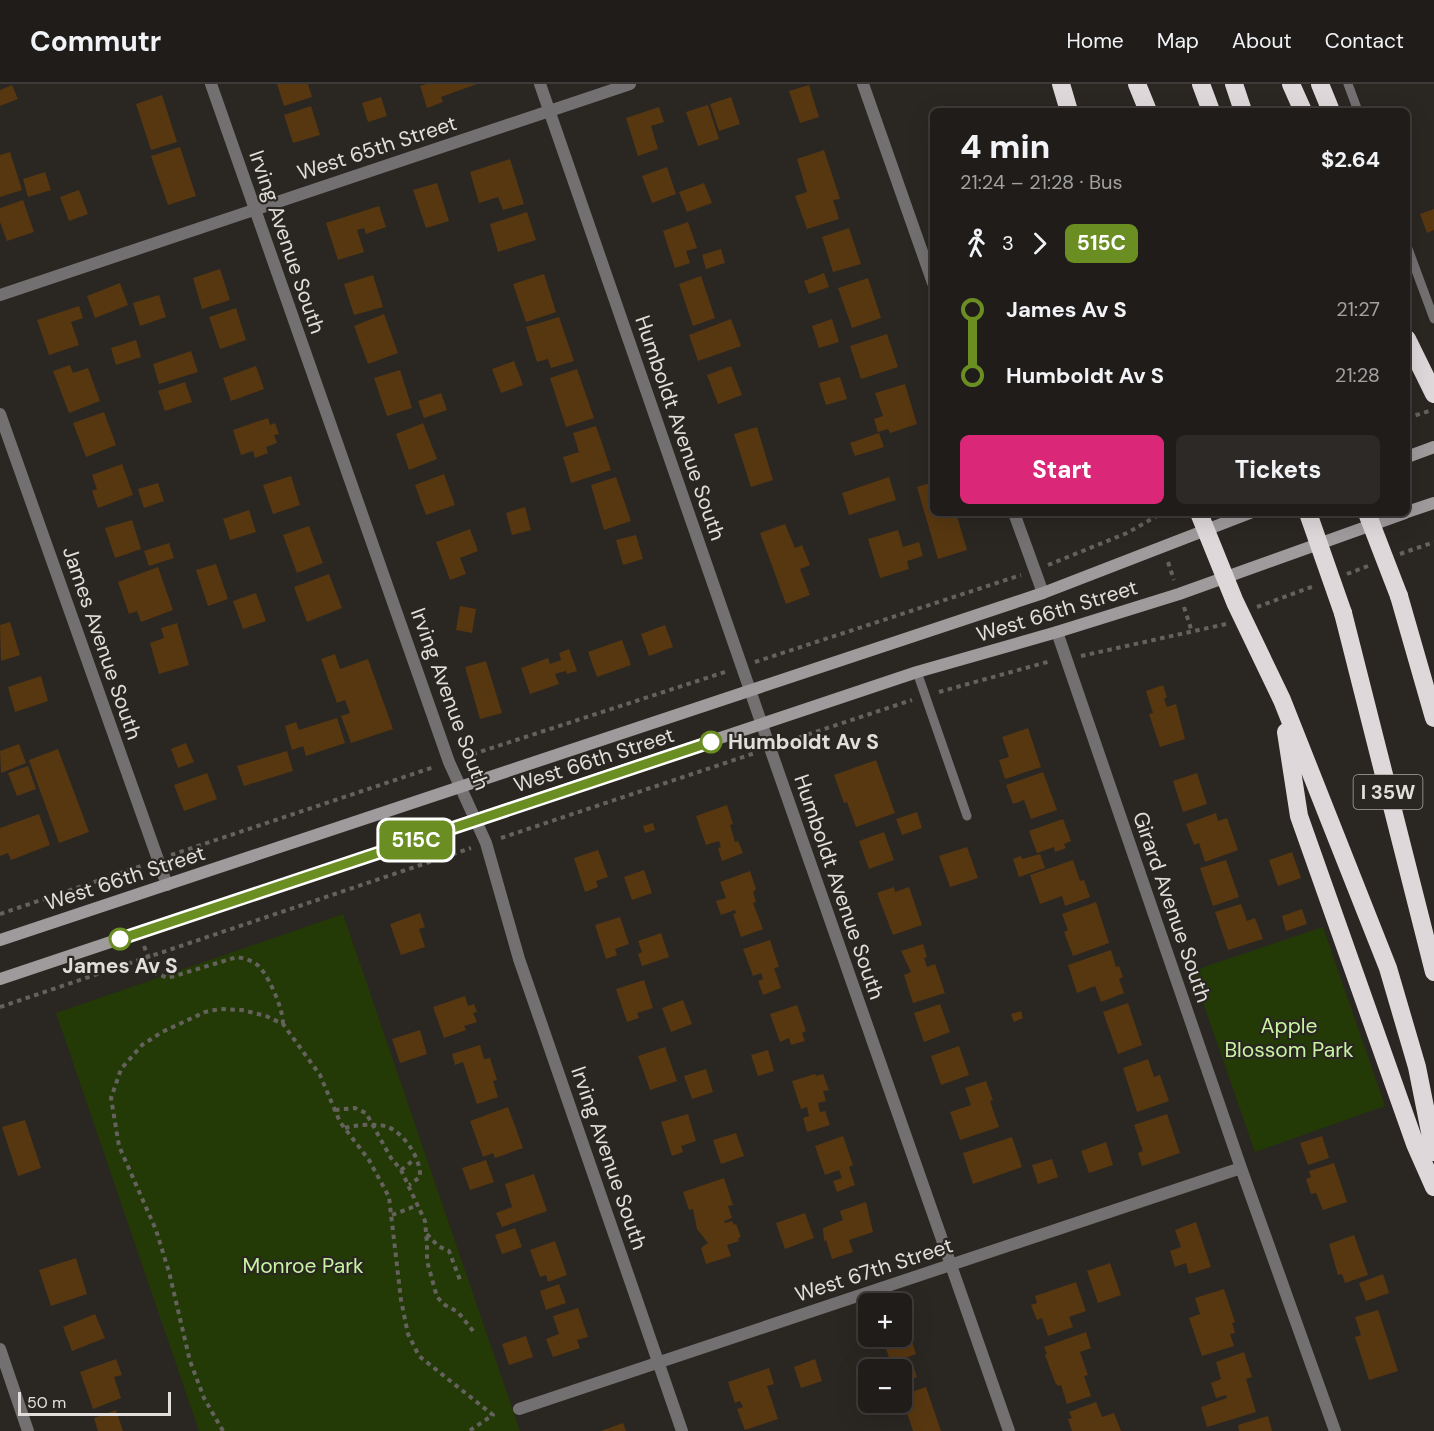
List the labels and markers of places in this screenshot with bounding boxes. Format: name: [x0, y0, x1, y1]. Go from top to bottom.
place label: Humboldt Av S: [728, 728, 879, 756]
marker: Humboldt Av S: [700, 731, 722, 753]
marker: James Av S: [109, 928, 131, 950]
place label: James Av S: [62, 952, 178, 980]

